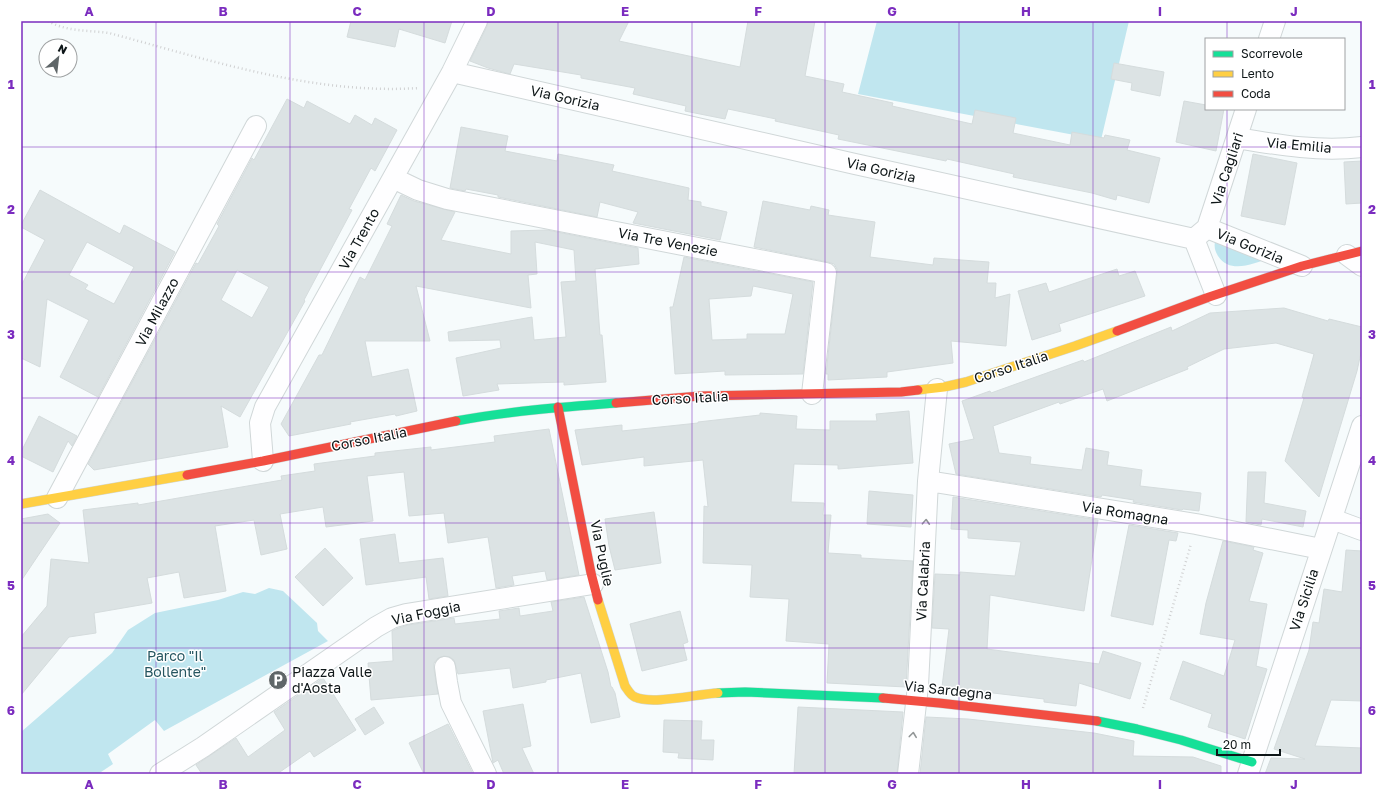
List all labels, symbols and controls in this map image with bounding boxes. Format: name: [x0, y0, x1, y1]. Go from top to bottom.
text: A: [84, 3, 94, 19]
text: B: [218, 3, 228, 19]
text: C: [352, 3, 362, 19]
text: D: [486, 3, 496, 19]
text: E: [621, 3, 629, 19]
text: F: [754, 3, 762, 19]
text: G: [887, 3, 897, 19]
text: H: [1021, 3, 1031, 19]
text: I: [1158, 3, 1162, 19]
text: J: [1290, 3, 1298, 19]
north arrow: [38, 38, 78, 78]
legend: [1205, 38, 1345, 110]
text: N: [56, 41, 70, 56]
text: Scorrevole: [1241, 46, 1303, 61]
text: Lento: [1241, 66, 1274, 81]
text: 1: [8, 76, 15, 92]
text: 1: [1369, 76, 1376, 92]
street label: Via Gorizia: [529, 81, 602, 114]
text: Coda: [1241, 86, 1271, 101]
street label: Via Cagliari: [1207, 130, 1246, 208]
street label: Via Emilia: [1266, 133, 1332, 156]
street label: Via Gorizia: [845, 153, 918, 186]
text: 2: [7, 201, 15, 217]
text: 2: [1368, 201, 1376, 217]
street label: Via Trento: [335, 205, 382, 273]
street label: Via Tre Venezie: [617, 223, 719, 260]
street label: Via Gorizia: [1214, 224, 1286, 267]
street label: Via Milazzo: [131, 274, 182, 349]
text: 3: [7, 326, 15, 342]
text: 3: [1368, 326, 1376, 342]
street label: Corso Italia: [972, 347, 1050, 386]
street label: Corso Italia: [651, 387, 729, 408]
street label: Corso Italia: [330, 423, 408, 454]
text: 4: [7, 452, 15, 468]
text: 4: [1368, 452, 1376, 468]
street label: Via Romagna: [1080, 497, 1170, 528]
street label: Via Puglie: [587, 518, 618, 588]
one-way arrow: [922, 519, 930, 525]
street label: Via Calabria: [912, 541, 933, 621]
street label: Via Sicilia: [1285, 566, 1322, 633]
text: 5: [7, 577, 15, 593]
text: 5: [1368, 577, 1376, 593]
street label: Via Foggia: [390, 597, 462, 628]
park label: Parco "Il Bollente": [144, 647, 206, 680]
place label: Piazza Valle d'Aosta: [292, 663, 372, 696]
parking icon: Piazza Valle d'Aosta: [267, 669, 289, 691]
street label: Via Sardegna: [903, 676, 993, 703]
text: 6: [7, 702, 15, 718]
text: 6: [1368, 702, 1376, 718]
scale bar: [1217, 731, 1280, 757]
one-way arrow: [908, 732, 917, 738]
text: 20 m: [1223, 737, 1251, 752]
text: A: [84, 776, 94, 792]
text: B: [218, 776, 228, 792]
text: C: [352, 776, 362, 792]
text: D: [486, 776, 496, 792]
text: E: [621, 776, 629, 792]
text: F: [754, 776, 762, 792]
text: G: [887, 776, 897, 792]
text: H: [1021, 776, 1031, 792]
text: I: [1158, 776, 1162, 792]
text: J: [1290, 776, 1298, 792]

